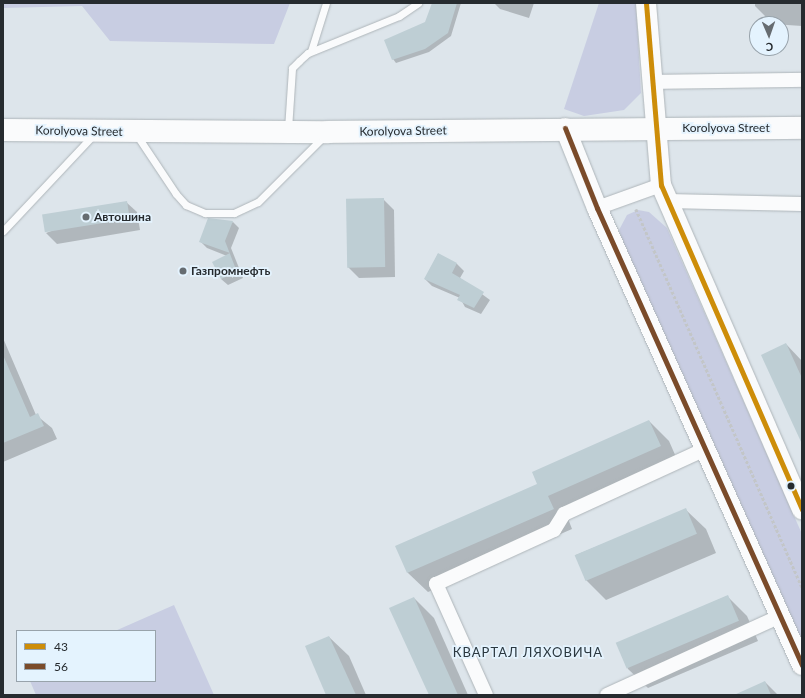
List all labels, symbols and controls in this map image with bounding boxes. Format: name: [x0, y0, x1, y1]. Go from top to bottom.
north arrow: [749, 16, 789, 56]
text: С: [766, 41, 773, 54]
street label: Korolyova Street: [682, 121, 770, 135]
street label: Korolyova Street: [35, 123, 123, 139]
street label: Korolyova Street: [359, 123, 447, 139]
place label: Автошина: [94, 210, 151, 224]
marker: Автошина: [81, 212, 91, 222]
place label: Газпромнефть: [191, 264, 270, 278]
marker: Газпромнефть: [178, 266, 188, 276]
unlabelled marker: [786, 481, 796, 491]
legend: [16, 630, 156, 682]
text: 43: [54, 639, 68, 654]
district label: КВАРТАЛ ЛЯХОВИЧА: [453, 644, 603, 660]
text: 56: [54, 659, 68, 674]

